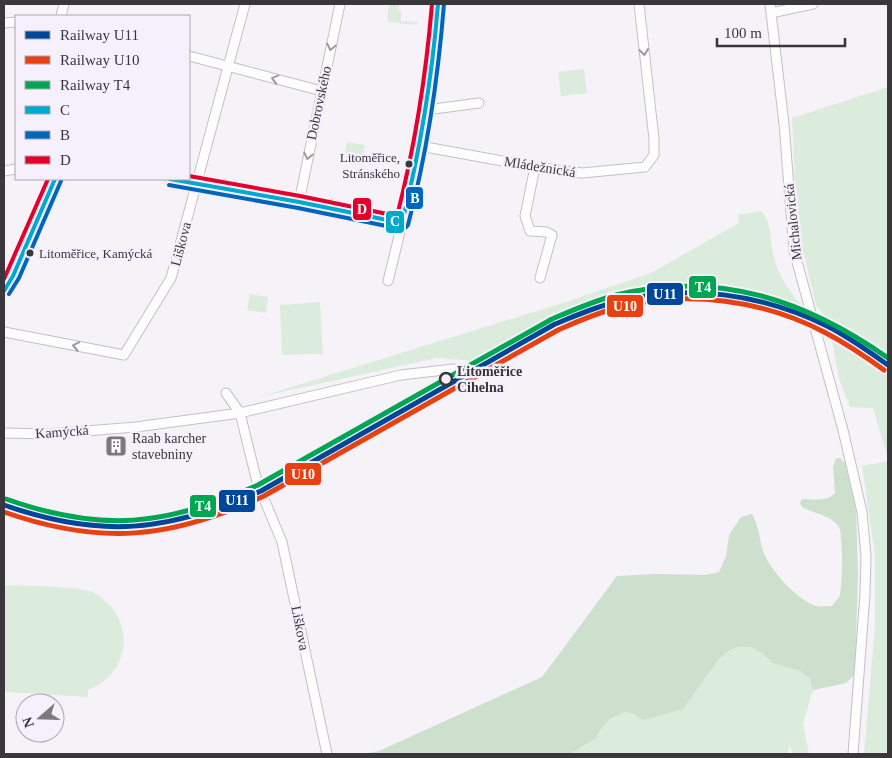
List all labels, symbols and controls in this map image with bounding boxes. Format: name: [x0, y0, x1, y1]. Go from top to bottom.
legend: [15, 15, 190, 180]
scale bar: [717, 15, 844, 47]
text: 100 m: [724, 25, 762, 41]
text: Railway U11: [60, 27, 139, 43]
one-way arrow: [326, 43, 337, 52]
one-way arrow: [638, 48, 649, 56]
text: Railway U10: [60, 52, 140, 68]
street label: Dobrovského: [304, 65, 334, 141]
one-way arrow: [272, 74, 280, 84]
text: Railway T4: [60, 77, 131, 93]
text: C: [60, 102, 70, 118]
text: B: [60, 127, 70, 143]
place label: Litoměřice, Stránského: [340, 150, 400, 181]
one-way arrow: [303, 151, 314, 160]
text: D: [60, 152, 71, 168]
street label: Mládežnická: [503, 154, 578, 180]
marker: Litoměřice, Stránského: [404, 159, 414, 169]
street label: Michalovická: [781, 182, 804, 261]
line badge: B: [405, 186, 424, 210]
text: B: [410, 191, 420, 206]
line badge: D: [352, 197, 372, 221]
text: D: [357, 202, 367, 217]
line badge: C: [385, 210, 405, 234]
text: C: [390, 214, 400, 229]
street label: Liškova: [168, 220, 194, 268]
place label: Litoměřice, Kamýcká: [39, 246, 153, 261]
marker: Litoměřice, Kamýcká: [25, 248, 35, 258]
line badge: T4: [688, 275, 717, 299]
text: T4: [695, 280, 711, 295]
line badge: U11: [646, 282, 684, 306]
text: U11: [653, 287, 677, 302]
line badge: U10: [606, 294, 644, 318]
text: U10: [613, 299, 637, 314]
one-way arrow: [72, 341, 81, 352]
place label: Litoměřice Cihelna: [457, 364, 522, 395]
marker: Litoměřice Cihelna: [439, 372, 453, 386]
street label: Kamýcká: [35, 423, 90, 441]
place label: Raab karcher stavebniny: [132, 431, 207, 462]
building icon: Raab karcher stavebniny: [104, 434, 128, 458]
line badge: U10: [284, 462, 322, 486]
text: U10: [291, 467, 315, 482]
line badge: U11: [218, 489, 256, 513]
text: U11: [225, 493, 249, 508]
line badge: T4: [189, 494, 217, 518]
text: T4: [195, 499, 211, 514]
street label: Liškova: [288, 604, 312, 652]
north arrow: [15, 693, 65, 743]
text: N: [19, 715, 37, 730]

